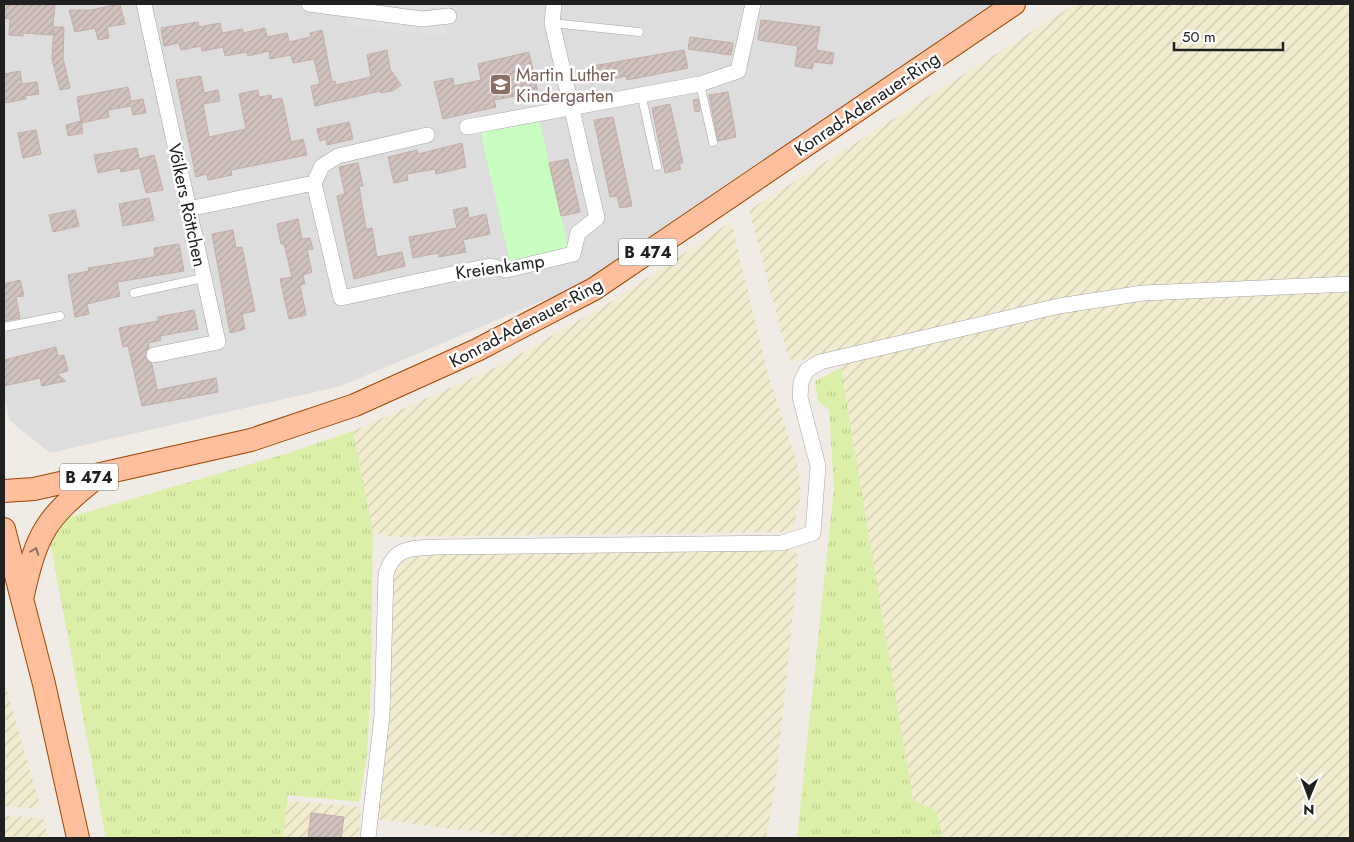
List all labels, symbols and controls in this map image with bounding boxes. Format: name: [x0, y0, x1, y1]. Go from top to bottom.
scale bar: [1174, 20, 1283, 52]
text: 50 m: [1182, 26, 1216, 48]
street label: Konrad-Adenauer-Ring: [789, 46, 945, 162]
place label: Martin Luther Kindergarten: [516, 62, 616, 109]
school or university icon: Martin Luther Kindergarten: [488, 73, 512, 97]
street label: Völkers Röttchen: [161, 141, 213, 269]
road number: B 474: [619, 238, 677, 266]
street label: Kreienkamp: [454, 248, 546, 286]
street label: Konrad-Adenauer-Ring: [445, 272, 607, 374]
road number: B 474: [60, 464, 118, 491]
one-way arrow: [29, 548, 39, 556]
north arrow: [1284, 772, 1334, 822]
text: N: [1303, 800, 1315, 820]

